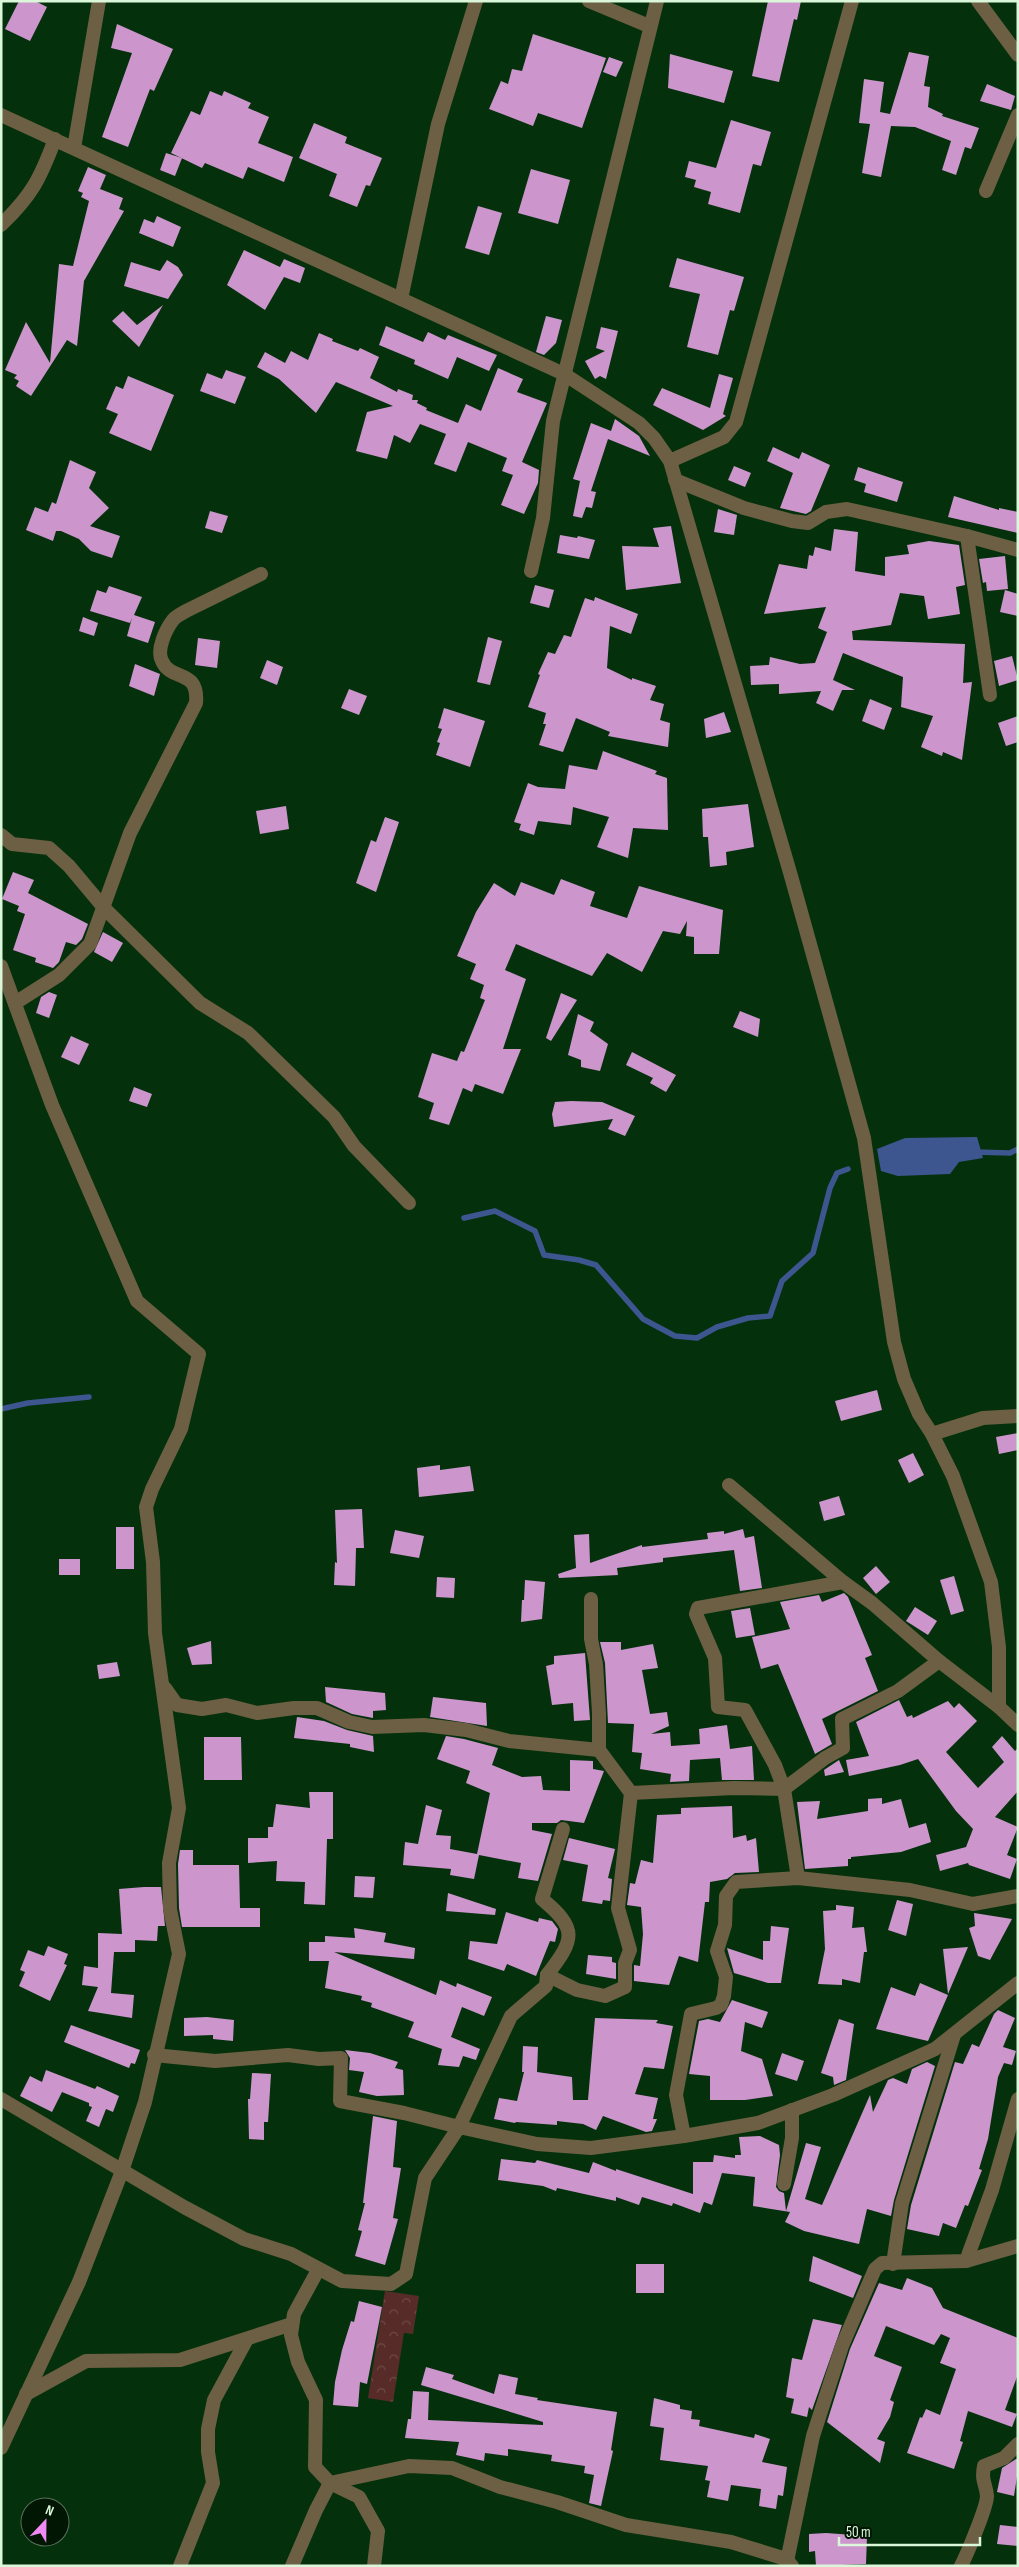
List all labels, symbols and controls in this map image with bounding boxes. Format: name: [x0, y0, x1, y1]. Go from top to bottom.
north arrow: [20, 2497, 70, 2547]
text: N: [43, 2501, 56, 2520]
scale bar: [839, 2514, 980, 2546]
text: 50 m: [846, 2523, 871, 2542]

